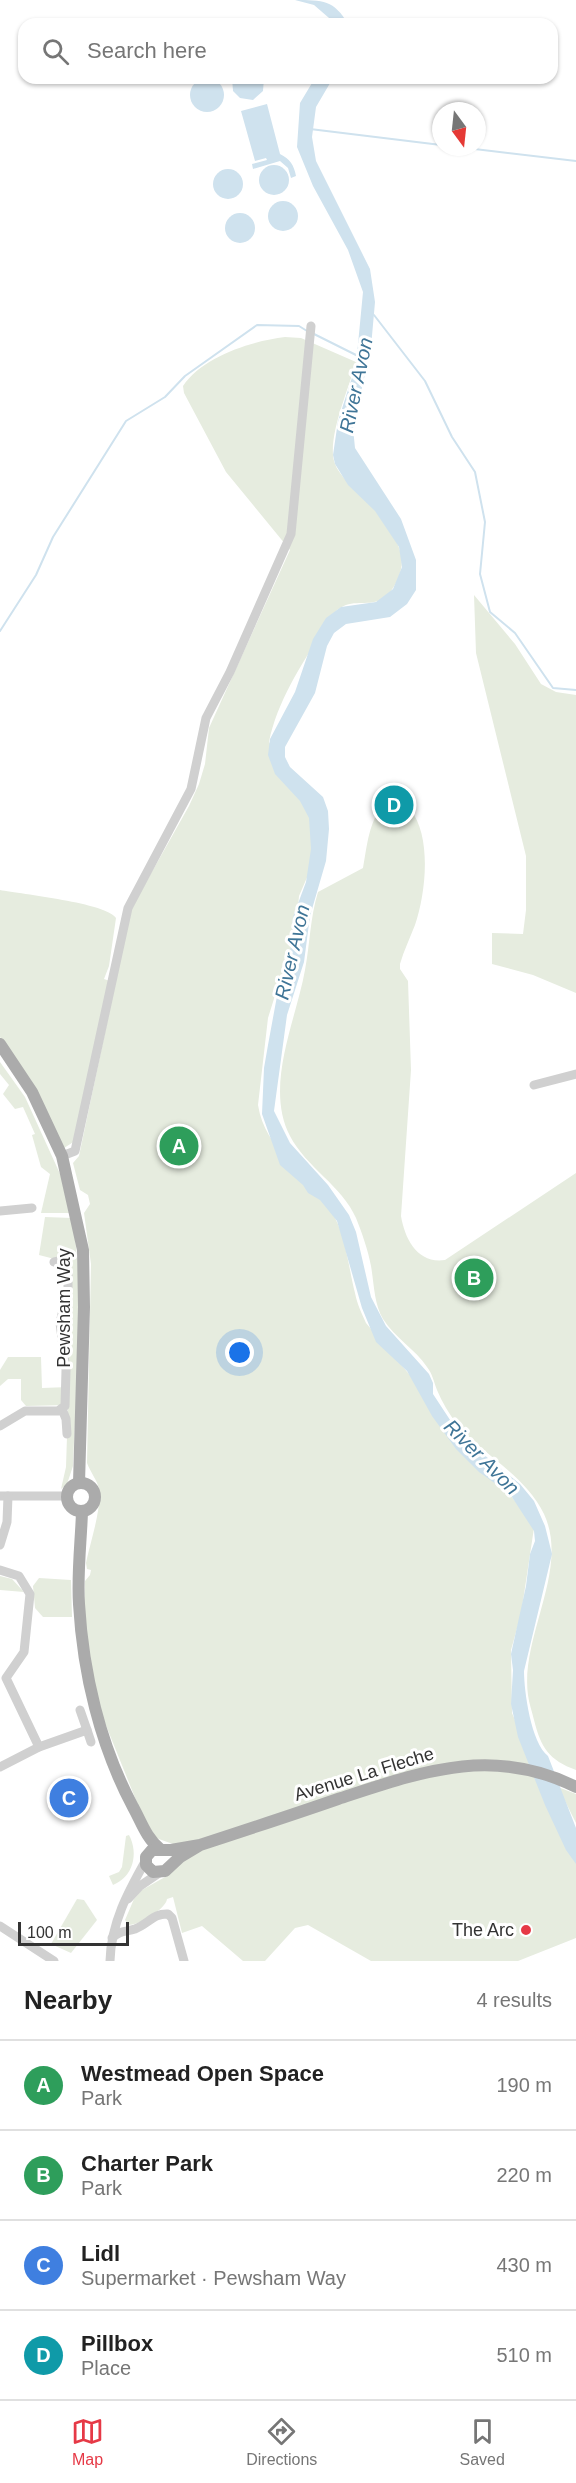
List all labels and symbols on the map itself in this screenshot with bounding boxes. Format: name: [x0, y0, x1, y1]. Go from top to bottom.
north arrow: [432, 102, 486, 156]
water label: River Avon: [335, 335, 377, 435]
pin: D: [374, 782, 414, 828]
water label: River Avon: [270, 902, 314, 1002]
pin: A: [160, 1124, 198, 1168]
street label: Pewsham Way: [54, 1248, 74, 1368]
pin: B: [454, 1256, 494, 1300]
your location: [225, 1338, 254, 1367]
water label: River Avon: [440, 1415, 524, 1499]
street label: Avenue La Fleche: [292, 1743, 436, 1805]
pin: C: [50, 1776, 88, 1820]
scale bar: [18, 1919, 129, 1946]
place label: The Arc: [452, 1920, 514, 1940]
marker: The Arc: [519, 1923, 533, 1937]

